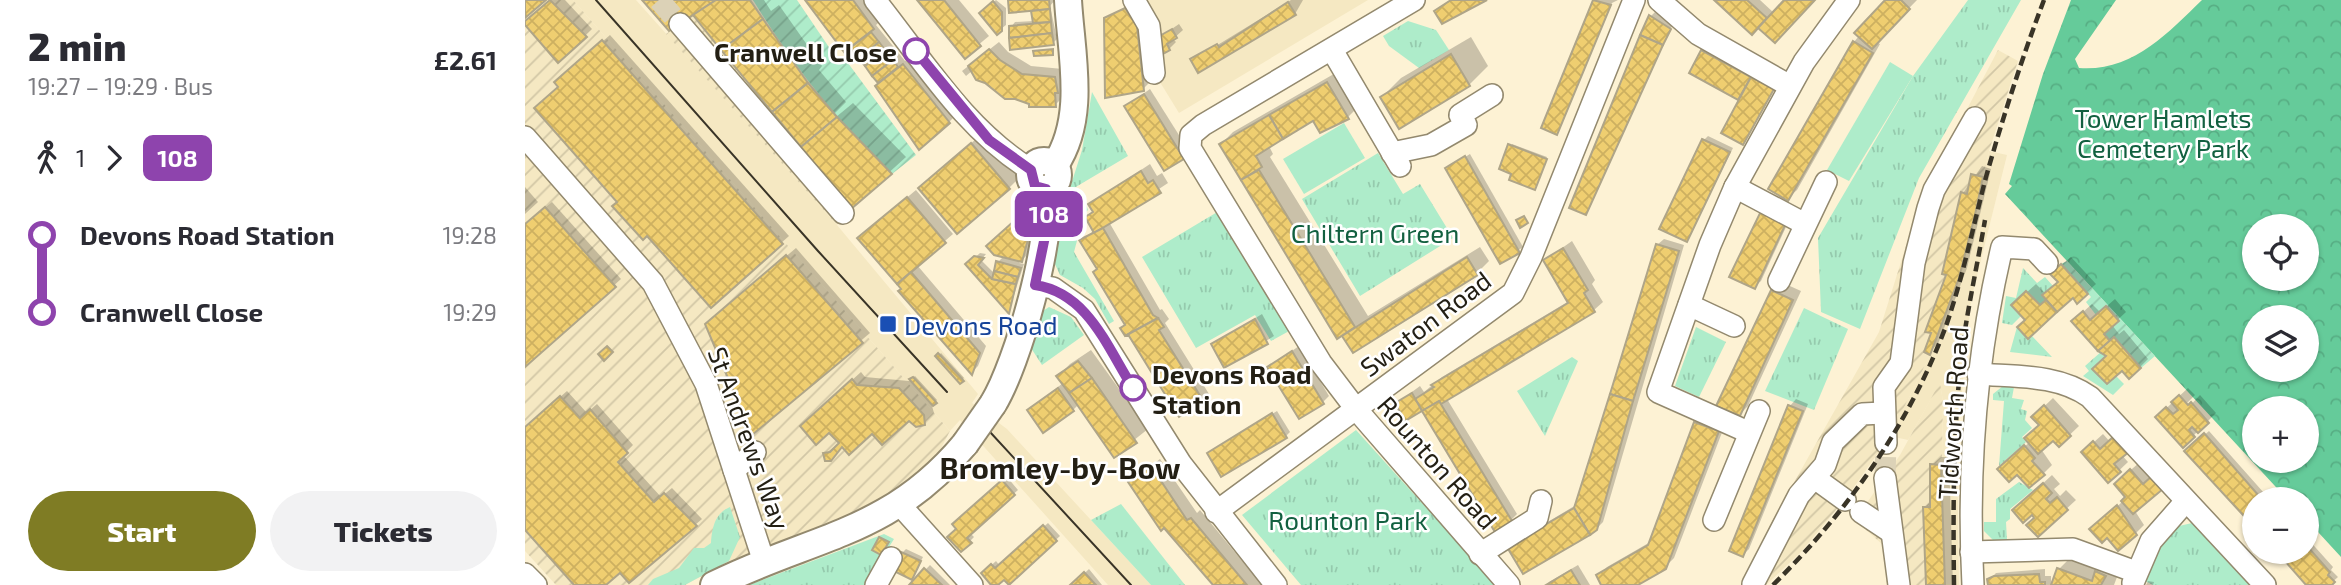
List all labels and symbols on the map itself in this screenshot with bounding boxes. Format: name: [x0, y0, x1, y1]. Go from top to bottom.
place label: Cranwell Close: [714, 36, 897, 67]
marker: Cranwell Close: [903, 38, 929, 64]
park label: Tower Hamlets Cemetery Park: [2074, 102, 2252, 163]
line badge: 108: [1009, 191, 1089, 237]
park label: Chiltern Green: [1291, 217, 1459, 248]
street label: Swaton Road: [1354, 264, 1496, 382]
place label: Devons Road: [904, 309, 1058, 340]
marker: Devons Road: [878, 314, 898, 334]
street label: Tidworth Road: [1930, 325, 1974, 501]
street label: St Andrews Way: [703, 342, 798, 534]
place label: Devons Road Station: [1152, 358, 1312, 419]
marker: Devons Road Station: [1120, 375, 1146, 401]
street label: Rounton Road: [1372, 389, 1504, 535]
district label: Bromley-by-Bow: [940, 449, 1181, 486]
park label: Rounton Park: [1268, 504, 1428, 535]

